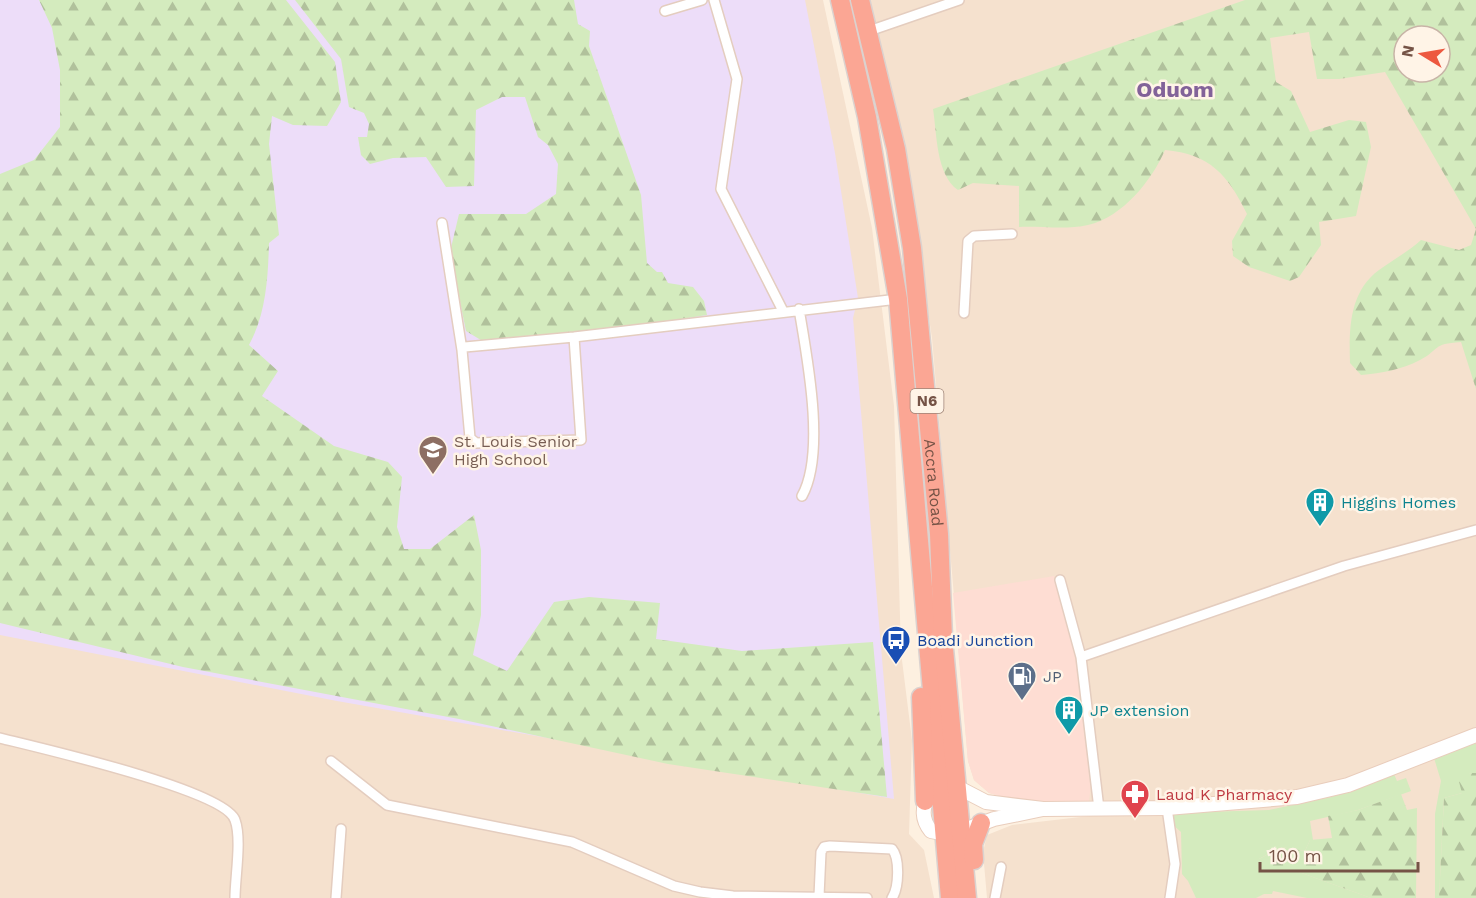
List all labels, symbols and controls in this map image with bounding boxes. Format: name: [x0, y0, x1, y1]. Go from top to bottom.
north arrow: [1392, 24, 1452, 84]
text: N: [1397, 44, 1418, 59]
district label: Oduom: [1136, 77, 1214, 102]
road number: N6: [910, 389, 944, 413]
place label: St. Louis Senior High School: [454, 432, 578, 469]
school or university icon: St. Louis Senior High School: [417, 434, 449, 476]
street label: Accra Road: [920, 438, 947, 527]
building icon: Higgins Homes: [1304, 486, 1336, 528]
place label: Higgins Homes: [1341, 493, 1456, 512]
bus stop icon: Boadi Junction: [880, 624, 912, 666]
place label: Boadi Junction: [917, 631, 1034, 650]
fuel station icon: JP: [1006, 660, 1038, 702]
place label: JP: [1043, 667, 1062, 686]
building icon: JP extension: [1053, 694, 1085, 736]
place label: JP extension: [1090, 701, 1189, 720]
pharmacy icon: Laud K Pharmacy: [1119, 778, 1151, 820]
place label: Laud K Pharmacy: [1156, 785, 1293, 804]
scale bar: [1260, 835, 1418, 873]
text: 100 m: [1269, 845, 1322, 866]

